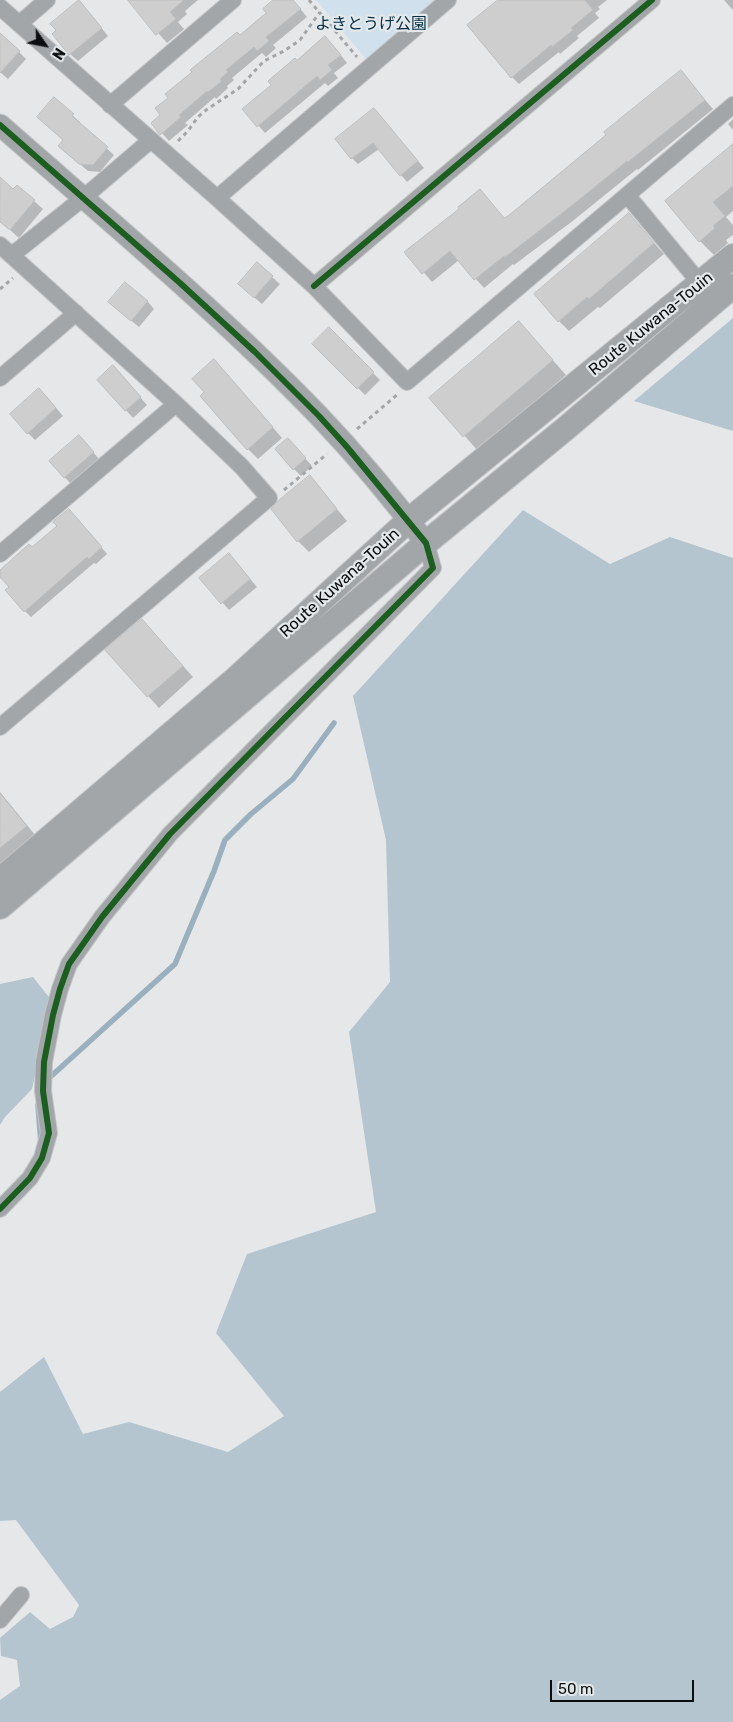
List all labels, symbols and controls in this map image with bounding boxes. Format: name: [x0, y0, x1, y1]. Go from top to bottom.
park label: よきとうげ公園: [315, 14, 427, 34]
north arrow: [20, 20, 70, 70]
text: N: [48, 45, 68, 62]
street label: Route Kuwana-Touin: [585, 268, 717, 380]
street label: Route Kuwana-Touin: [276, 524, 404, 642]
scale bar: [553, 1670, 697, 1702]
text: 50 m: [558, 1680, 593, 1698]

